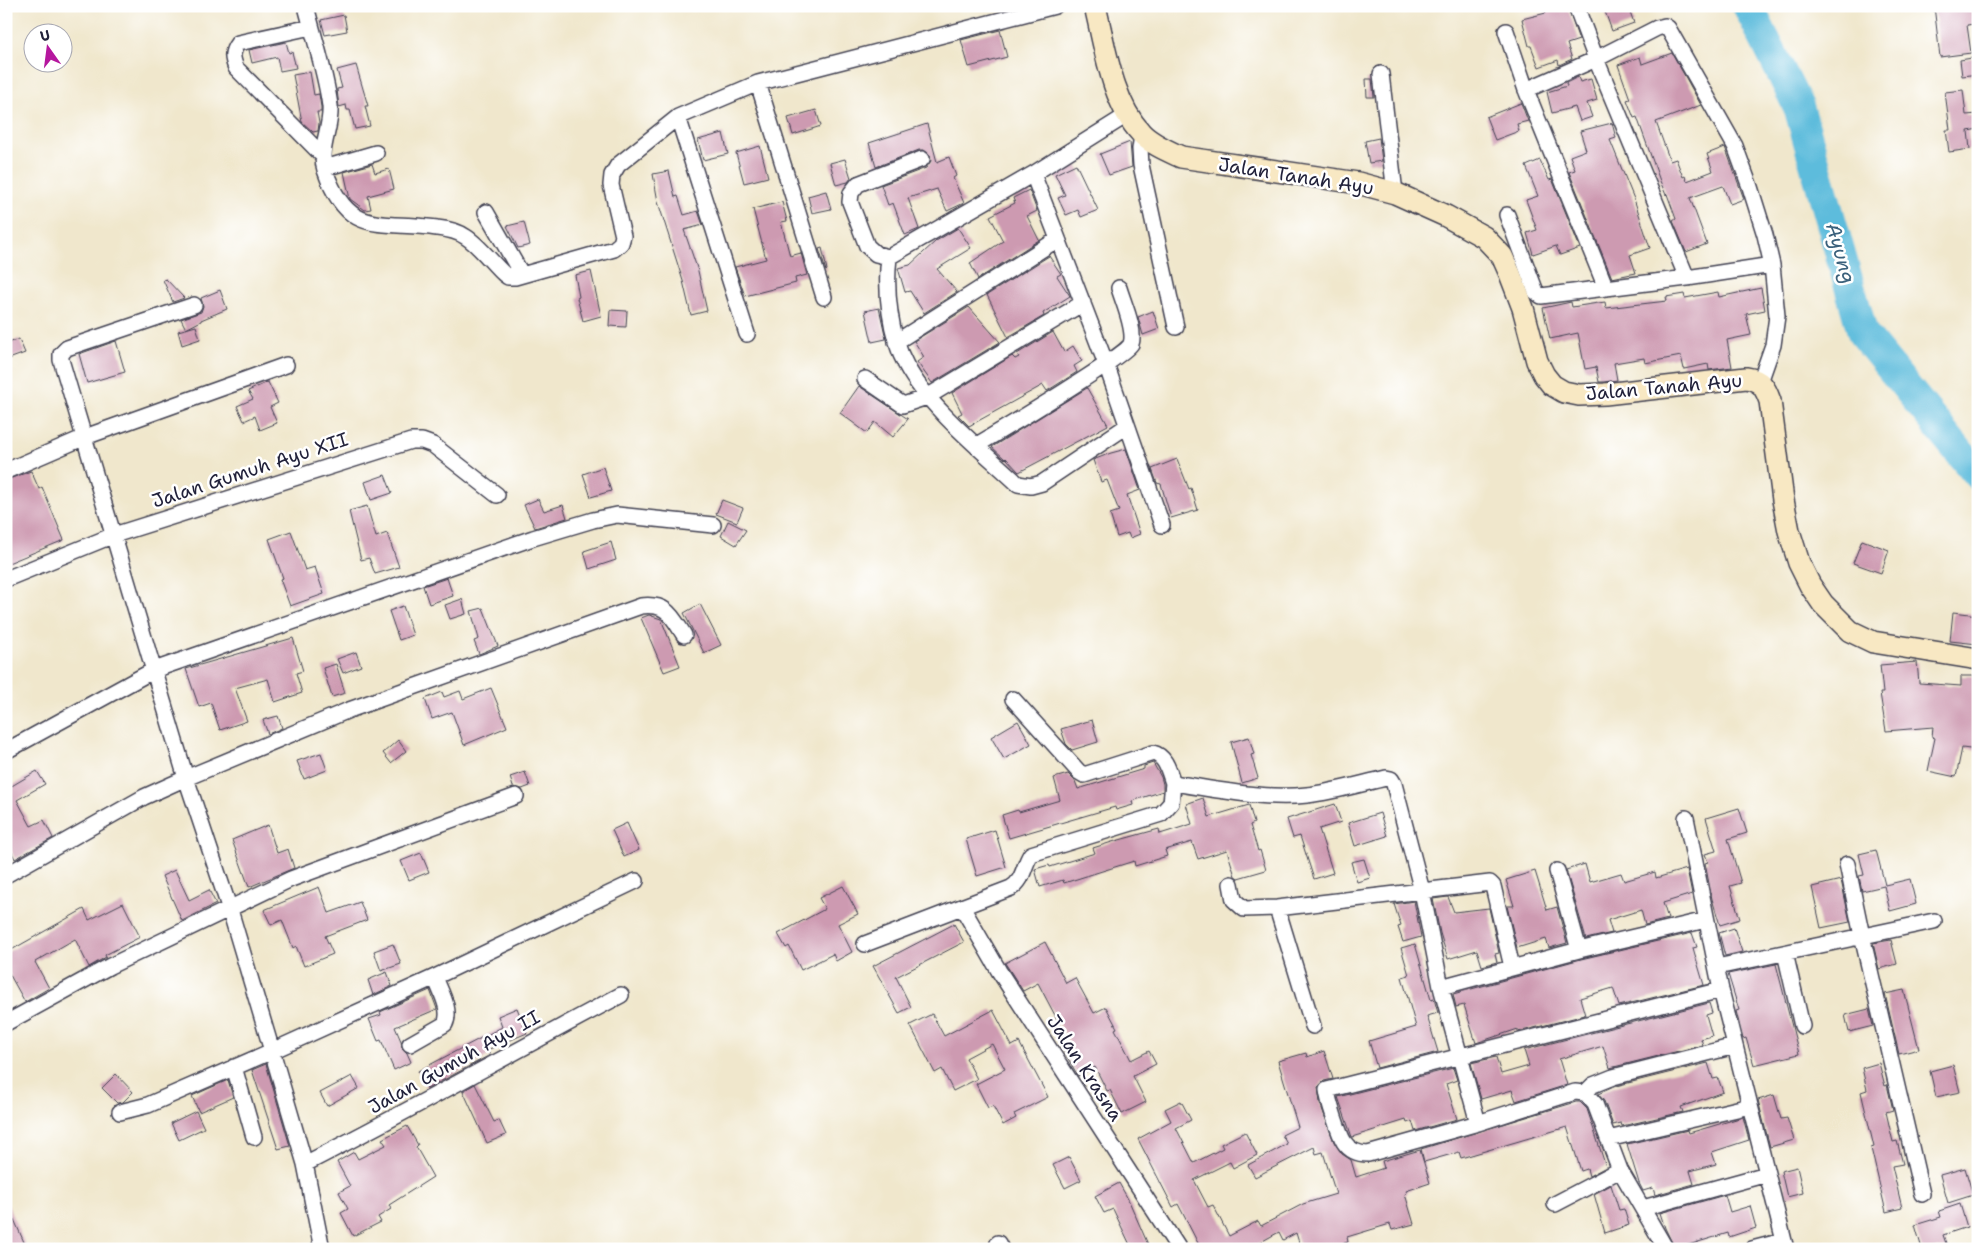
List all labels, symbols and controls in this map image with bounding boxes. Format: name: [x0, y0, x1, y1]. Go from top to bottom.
north arrow: [22, 22, 72, 72]
text: U: [38, 25, 52, 45]
street label: Jalan Tanah Ayu: [1216, 151, 1376, 201]
water label: Ayung: [1820, 220, 1862, 286]
street label: Jalan Tanah Ayu: [1585, 368, 1743, 406]
street label: Jalan Gumuh Ayu XII: [149, 426, 351, 514]
street label: Jalan Gumuh Ayu II: [364, 1004, 544, 1120]
street label: Jalan Krasna: [1041, 1010, 1129, 1126]

